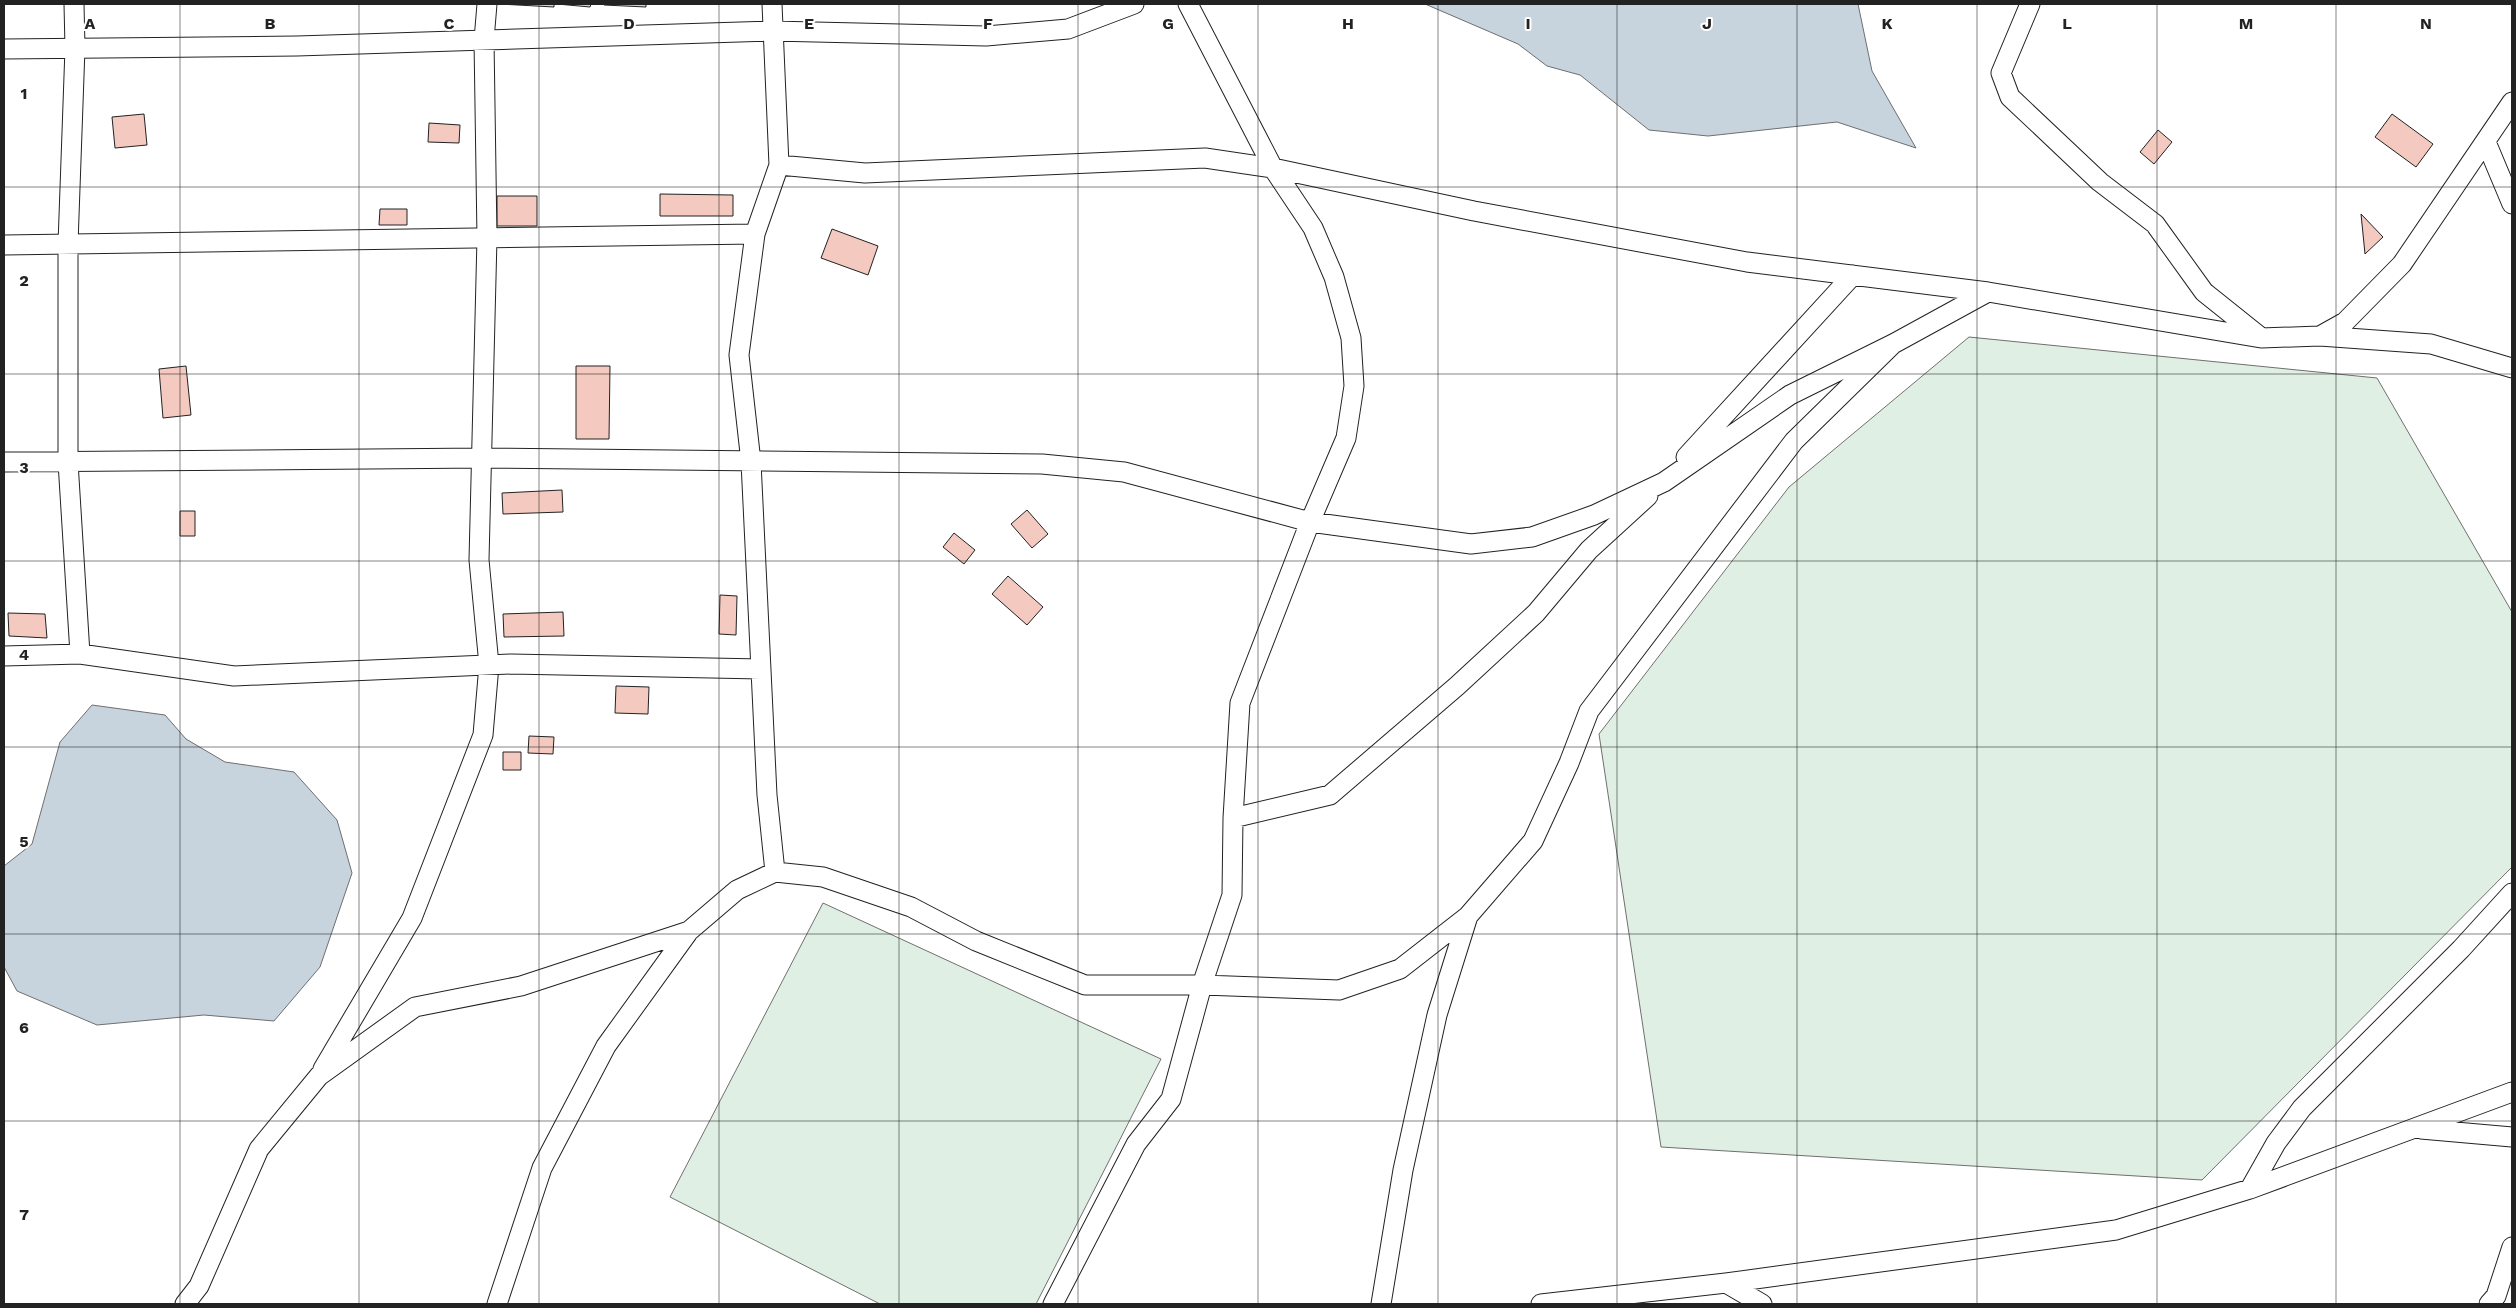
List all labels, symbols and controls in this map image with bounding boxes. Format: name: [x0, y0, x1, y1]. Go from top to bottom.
text: A: [85, 14, 96, 33]
text: B: [265, 14, 276, 33]
text: C: [444, 14, 455, 33]
text: D: [623, 14, 635, 33]
text: E: [804, 14, 814, 33]
text: F: [983, 14, 993, 33]
text: G: [1162, 14, 1174, 33]
text: H: [1342, 14, 1354, 33]
text: I: [1525, 14, 1531, 33]
text: J: [1702, 14, 1712, 33]
text: K: [1881, 14, 1893, 33]
text: L: [2062, 14, 2072, 33]
text: M: [2239, 14, 2253, 33]
text: N: [2420, 14, 2432, 33]
text: 1: [21, 84, 27, 103]
text: 2: [19, 271, 29, 290]
text: 3: [19, 458, 29, 477]
text: 4: [19, 645, 29, 664]
text: 5: [19, 832, 29, 851]
text: 6: [19, 1018, 29, 1037]
text: 7: [19, 1205, 29, 1224]

